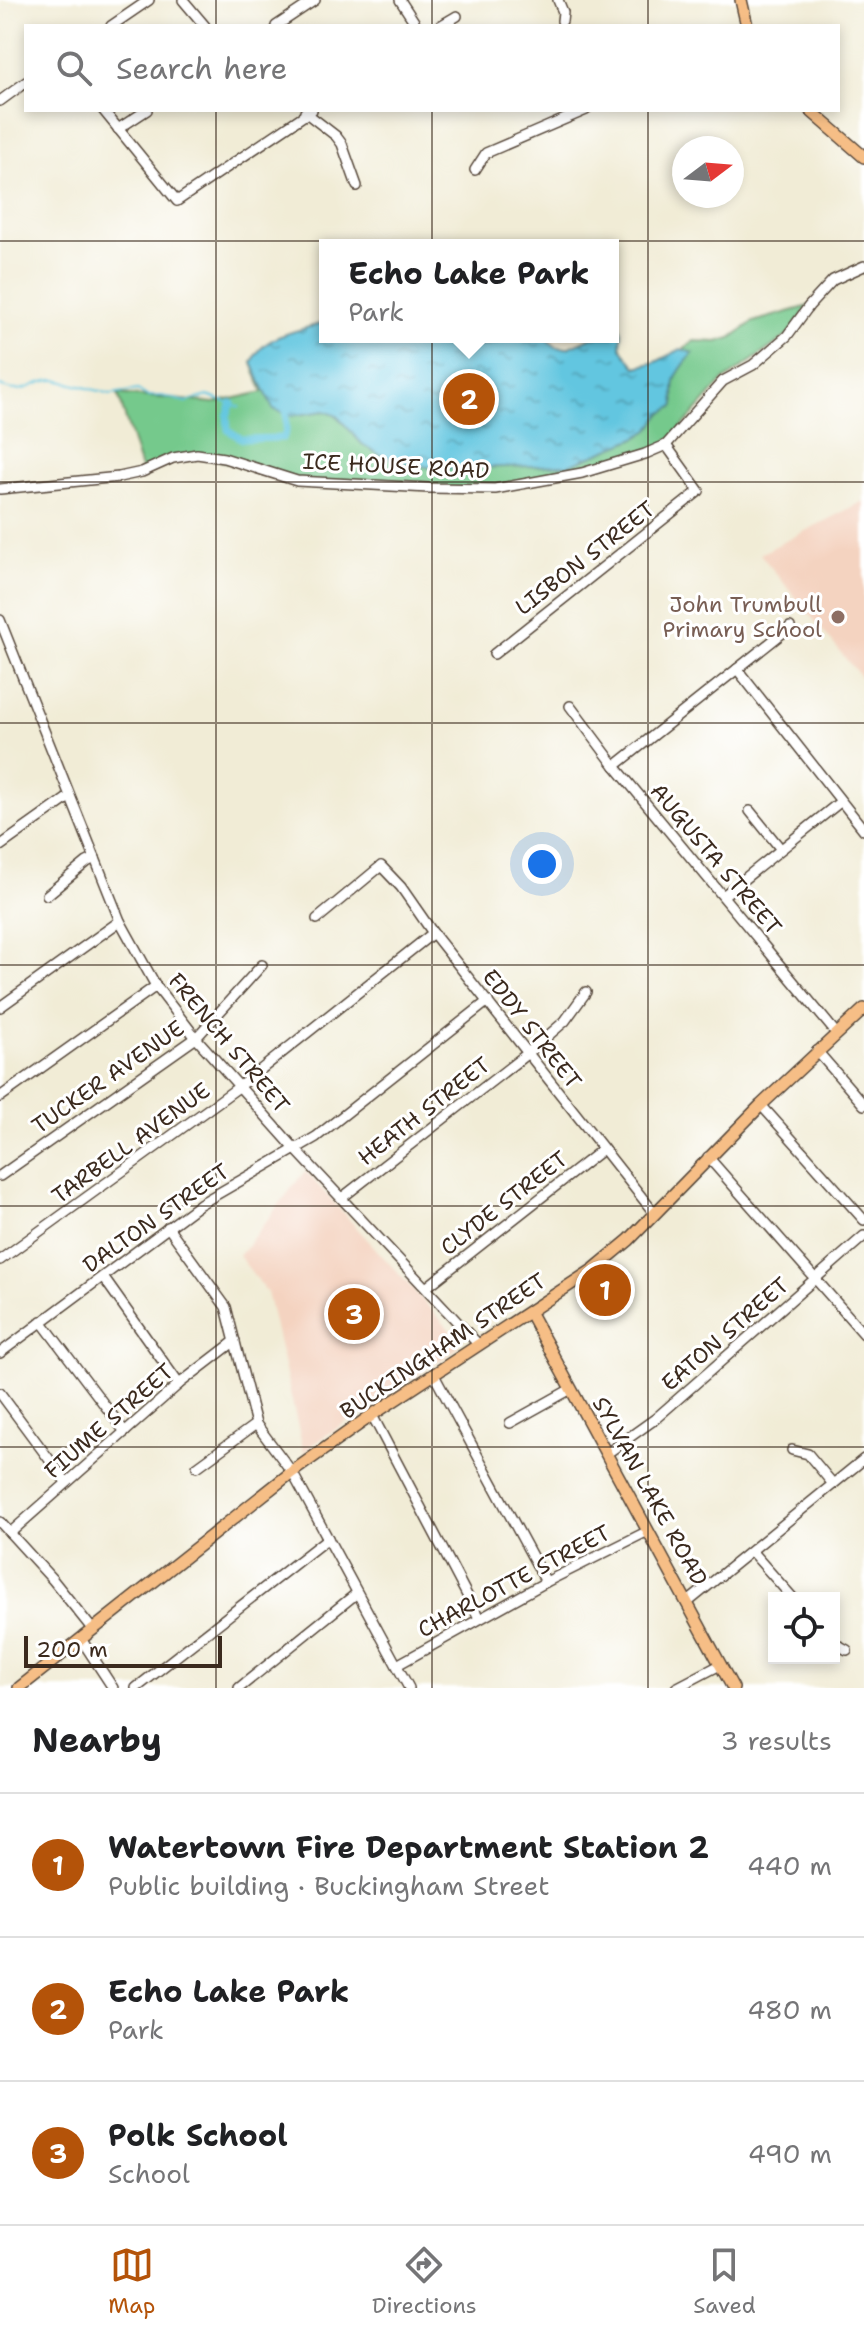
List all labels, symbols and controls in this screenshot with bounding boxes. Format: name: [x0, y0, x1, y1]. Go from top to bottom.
search box: [24, 24, 840, 112]
icon: search: [52, 46, 96, 90]
text: Search here: [116, 48, 287, 89]
north arrow: [672, 136, 744, 208]
popup: [319, 239, 619, 343]
text: Echo Lake Park: [348, 253, 590, 294]
text: Park: [348, 294, 404, 329]
pin: 2: [443, 369, 495, 429]
street label: ICE HOUSE ROAD: [302, 447, 490, 485]
street label: LISBON STREET: [509, 494, 661, 622]
place label: John Trumbull Primary School: [663, 590, 822, 644]
marker: John Trumbull Primary School: [829, 608, 847, 626]
street label: AUGUSTA STREET: [644, 777, 788, 941]
your location: [522, 844, 562, 884]
street label: EDDY STREET: [476, 963, 588, 1095]
street label: FRENCH STREET: [162, 967, 296, 1119]
street label: TUCKER AVENUE: [26, 1014, 190, 1140]
street label: HEATH STREET: [352, 1050, 496, 1172]
street label: TARBELL AVENUE: [46, 1076, 216, 1210]
street label: CLYDE STREET: [435, 1144, 574, 1262]
street label: DALTON STREET: [77, 1156, 235, 1279]
pin: 1: [579, 1260, 631, 1320]
street label: BUCKINGHAM STREET: [335, 1266, 552, 1426]
street label: EATON STREET: [655, 1270, 795, 1397]
pin: 3: [328, 1284, 380, 1344]
street label: FIUME STREET: [38, 1357, 180, 1485]
street label: SYLVAN LAKE ROAD: [586, 1391, 714, 1591]
street label: CHARLOTTE STREET: [413, 1518, 616, 1644]
map controls: [768, 1592, 840, 1664]
button: locate: [768, 1592, 840, 1664]
scale bar: [24, 1632, 222, 1668]
text: 200 m: [36, 1635, 108, 1664]
text: Nearby: [32, 1717, 162, 1763]
text: 3 results: [720, 1723, 832, 1758]
text: Watertown Fire Department Station 2: [108, 1827, 709, 1868]
text: 1: [52, 1848, 64, 1883]
text: 440 m: [747, 1848, 832, 1883]
text: Public building · Buckingham Street: [108, 1868, 550, 1903]
text: Echo Lake Park: [108, 1971, 349, 2012]
text: 2: [49, 1992, 67, 2027]
text: 480 m: [747, 1992, 832, 2027]
text: Park: [108, 2012, 164, 2047]
text: Polk School: [108, 2115, 288, 2156]
text: 3: [49, 2136, 67, 2171]
text: 490 m: [748, 2136, 832, 2171]
text: School: [108, 2156, 190, 2191]
tab: Map: [108, 2243, 155, 2320]
tab: Directions: [372, 2243, 477, 2320]
tab: Saved: [693, 2243, 756, 2320]

